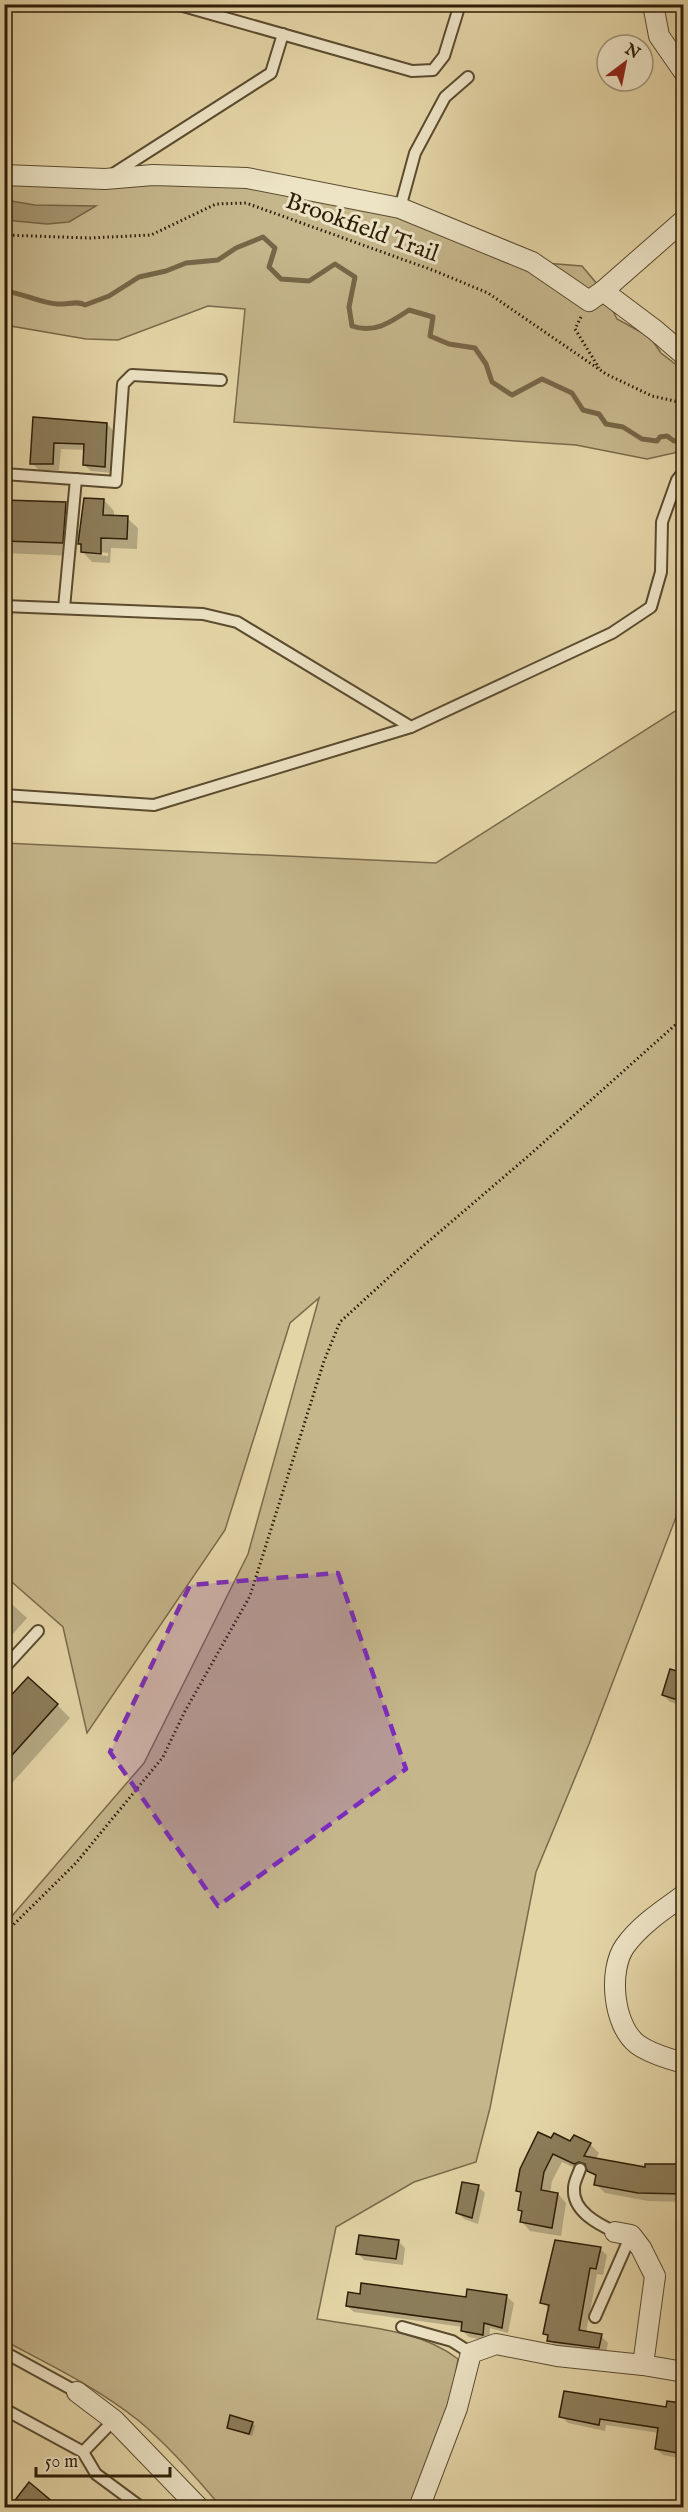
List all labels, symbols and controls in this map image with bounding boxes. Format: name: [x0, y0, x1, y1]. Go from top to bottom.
north arrow: [595, 33, 655, 93]
text: N: [620, 39, 643, 64]
street label: Brookfield Trail: [281, 186, 443, 270]
scale bar: [36, 2440, 170, 2478]
text: 50 m: [45, 2451, 78, 2474]

